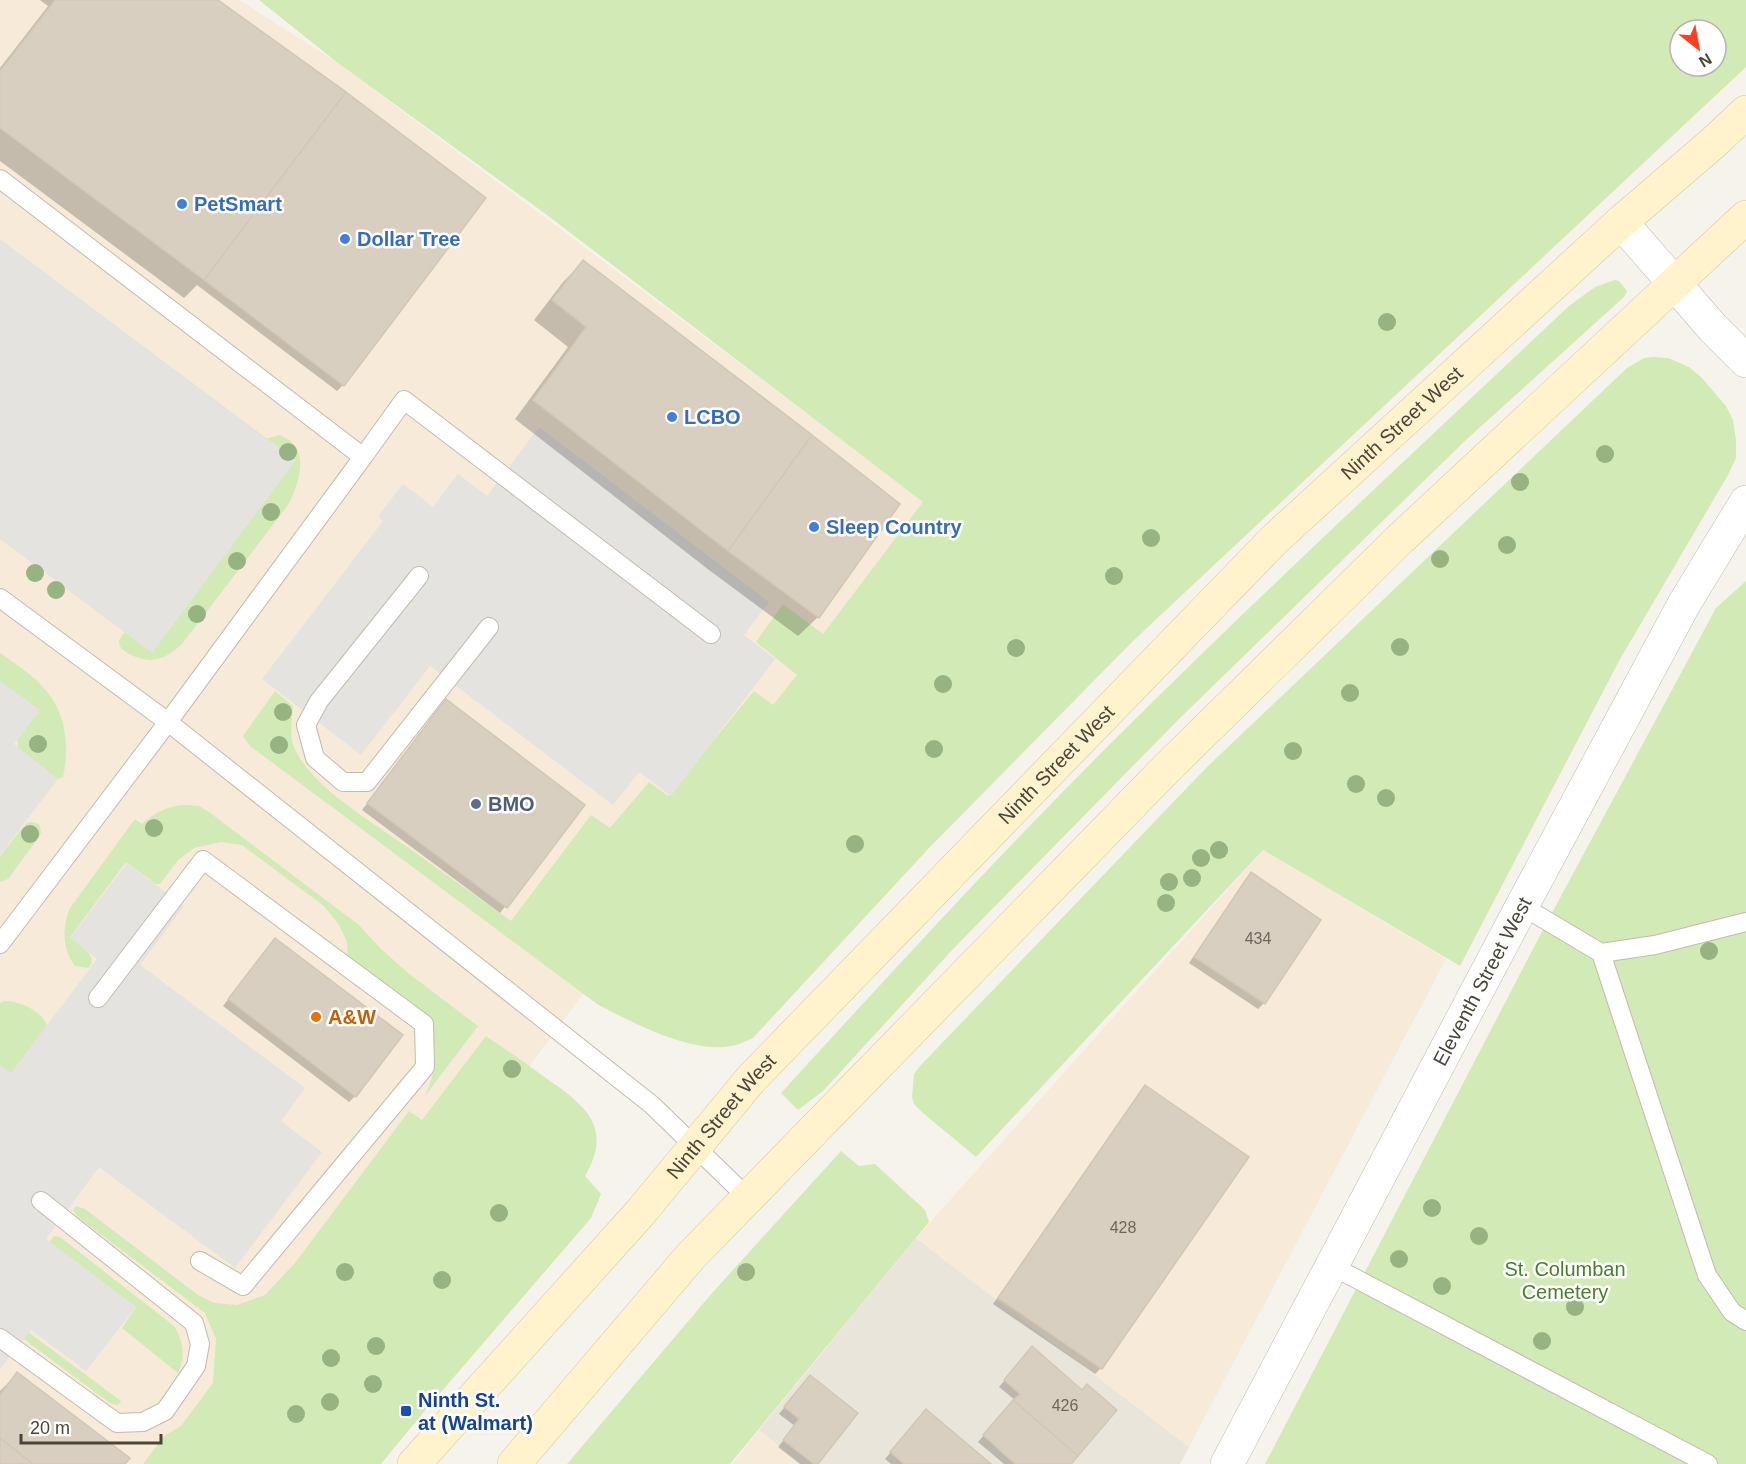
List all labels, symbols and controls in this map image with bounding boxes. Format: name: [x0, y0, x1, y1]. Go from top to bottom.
north arrow: [1668, 18, 1728, 78]
text: N: [1696, 50, 1715, 71]
place label: PetSmart: [194, 193, 282, 215]
marker: PetSmart: [175, 197, 189, 211]
place label: Dollar Tree: [357, 228, 460, 250]
marker: Dollar Tree: [338, 232, 352, 246]
street label: Ninth Street West: [1337, 362, 1467, 484]
place label: LCBO: [684, 406, 741, 428]
marker: LCBO: [665, 410, 679, 424]
place label: Sleep Country: [826, 516, 962, 538]
marker: Sleep Country: [807, 520, 821, 534]
street label: Ninth Street West: [994, 700, 1119, 828]
place label: BMO: [488, 793, 535, 815]
marker: BMO: [469, 797, 483, 811]
street label: Eleventh Street West: [1429, 893, 1536, 1069]
house number: 434: [1245, 930, 1271, 947]
place label: A&W: [328, 1006, 376, 1028]
marker: A&W: [309, 1010, 323, 1024]
street label: Ninth Street West: [662, 1049, 780, 1183]
house number: 428: [1110, 1219, 1136, 1236]
park label: St. Columban Cemetery: [1504, 1258, 1626, 1303]
place label: Ninth St. at (Walmart): [418, 1389, 533, 1434]
house number: 426: [1052, 1397, 1078, 1414]
marker: Ninth St. at (Walmart): [399, 1404, 413, 1418]
scale bar: [21, 1407, 160, 1445]
text: 20 m: [30, 1418, 70, 1438]

